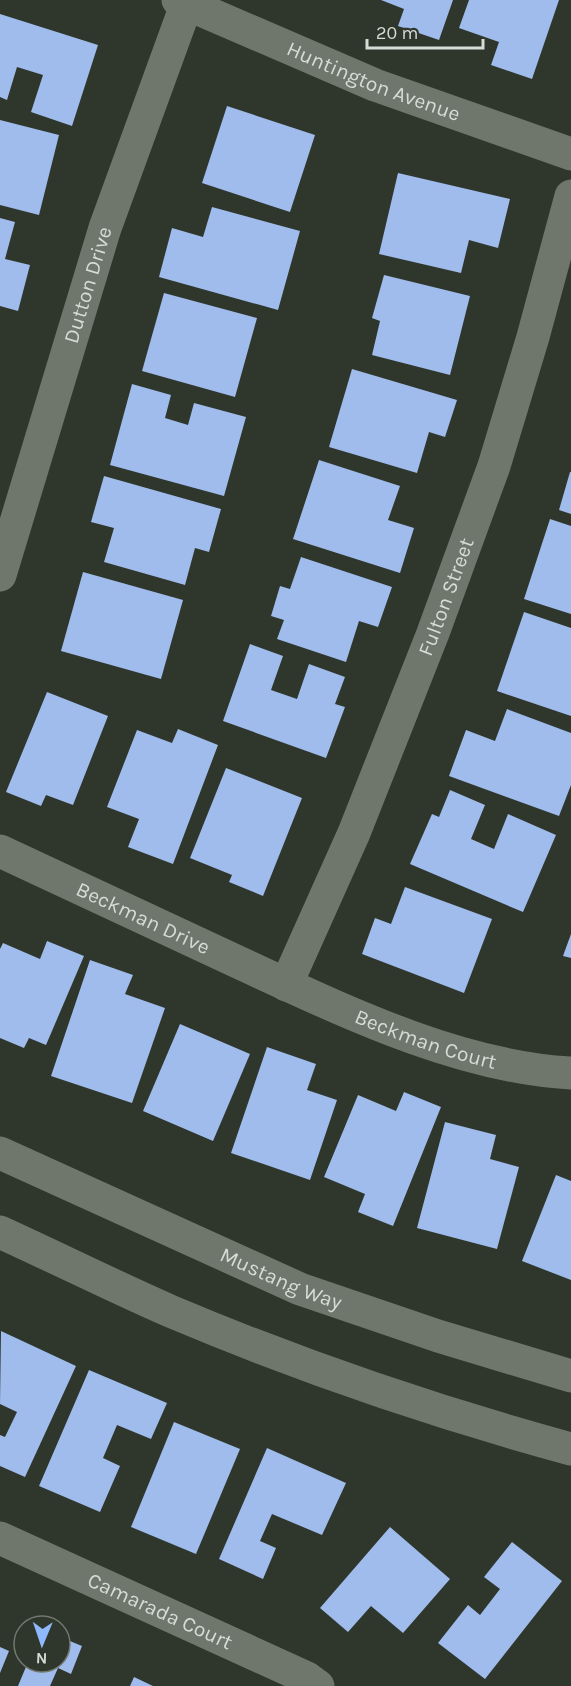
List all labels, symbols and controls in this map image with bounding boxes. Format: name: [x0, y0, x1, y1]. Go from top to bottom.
scale bar: [367, 12, 482, 50]
text: 20 m: [376, 22, 418, 44]
street label: Huntington Avenue: [283, 36, 464, 126]
street label: Dutton Drive: [59, 224, 117, 346]
street label: Fulton Street: [413, 534, 479, 659]
street label: Beckman Drive: [73, 877, 214, 959]
street label: Beckman Court: [351, 1004, 499, 1074]
street label: Mustang Way: [216, 1242, 345, 1314]
street label: Camarada Court: [84, 1568, 236, 1654]
north arrow: [12, 1614, 72, 1674]
text: N: [35, 1649, 48, 1668]

